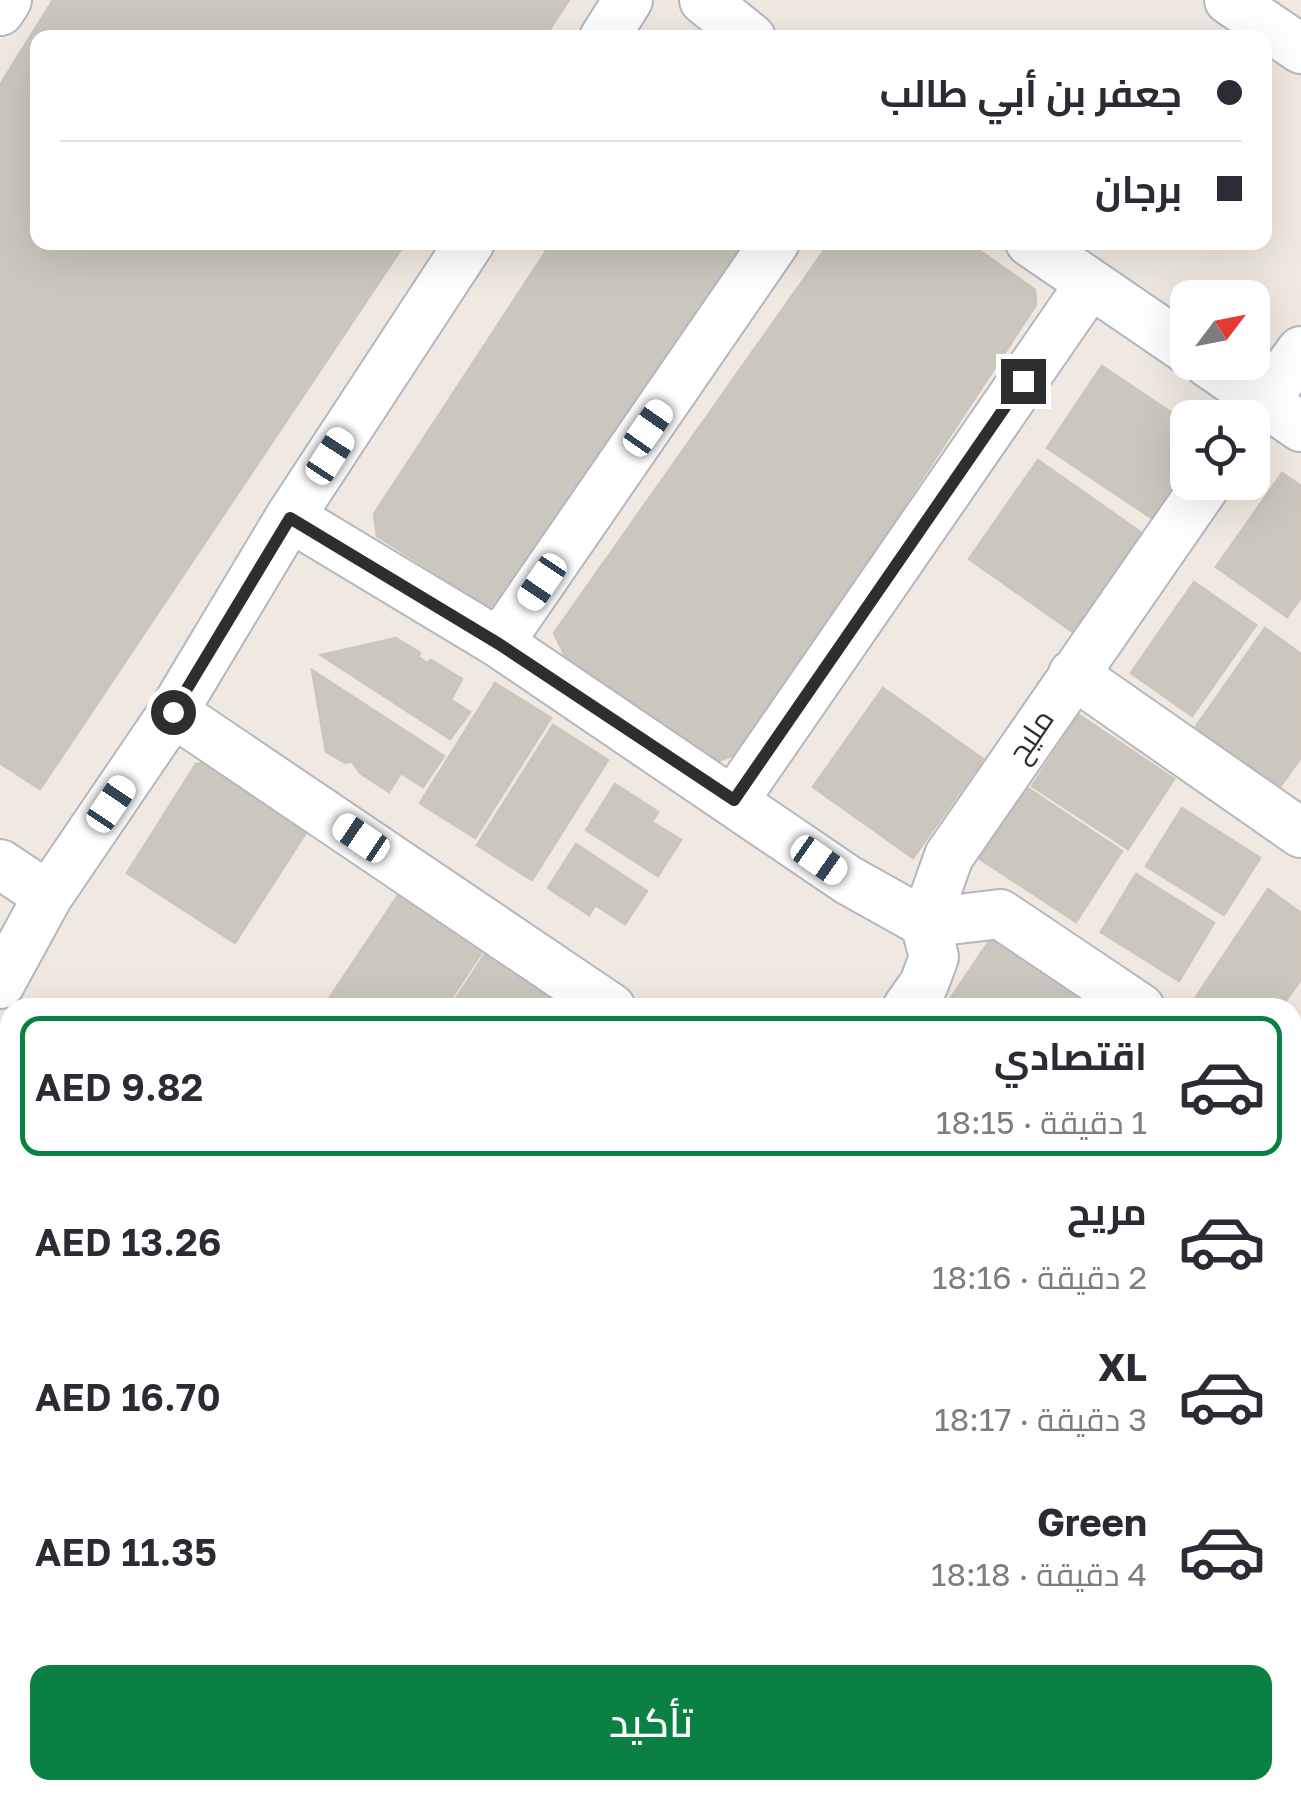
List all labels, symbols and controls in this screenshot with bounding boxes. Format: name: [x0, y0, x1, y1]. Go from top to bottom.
text: جعفر بن أبي طالب: [880, 70, 1182, 115]
text: برجان: [1095, 166, 1182, 211]
north arrow: [1170, 280, 1270, 380]
map controls: [1170, 280, 1270, 500]
route end: [1001, 359, 1046, 404]
car: [619, 395, 677, 461]
button: locate: [1170, 400, 1270, 500]
car: [301, 423, 359, 489]
car: [513, 549, 571, 615]
route start: [151, 690, 196, 735]
street label: مليح: [1000, 702, 1063, 770]
car: [82, 771, 140, 837]
car: [328, 809, 394, 867]
car: [786, 831, 852, 889]
text: اقتصادي: [994, 1033, 1147, 1078]
icon: car: [1177, 1041, 1267, 1131]
text: AED 9.82: [35, 1064, 203, 1109]
text: 1 دقيقة · 18:15: [936, 1103, 1147, 1141]
text: مريح: [1067, 1188, 1147, 1233]
icon: car: [1177, 1196, 1267, 1286]
text: AED 13.26: [35, 1219, 222, 1264]
text: 2 دقيقة · 18:16: [932, 1258, 1147, 1296]
text: XL: [1098, 1344, 1147, 1389]
icon: car: [1177, 1351, 1267, 1441]
text: AED 16.70: [35, 1374, 221, 1419]
text: 3 دقيقة · 18:17: [934, 1400, 1147, 1438]
text: Green: [1037, 1499, 1147, 1544]
icon: car: [1177, 1506, 1267, 1596]
text: AED 11.35: [35, 1529, 217, 1574]
text: 4 دقيقة · 18:18: [931, 1555, 1147, 1593]
button: تأكيد: [30, 1665, 1272, 1780]

